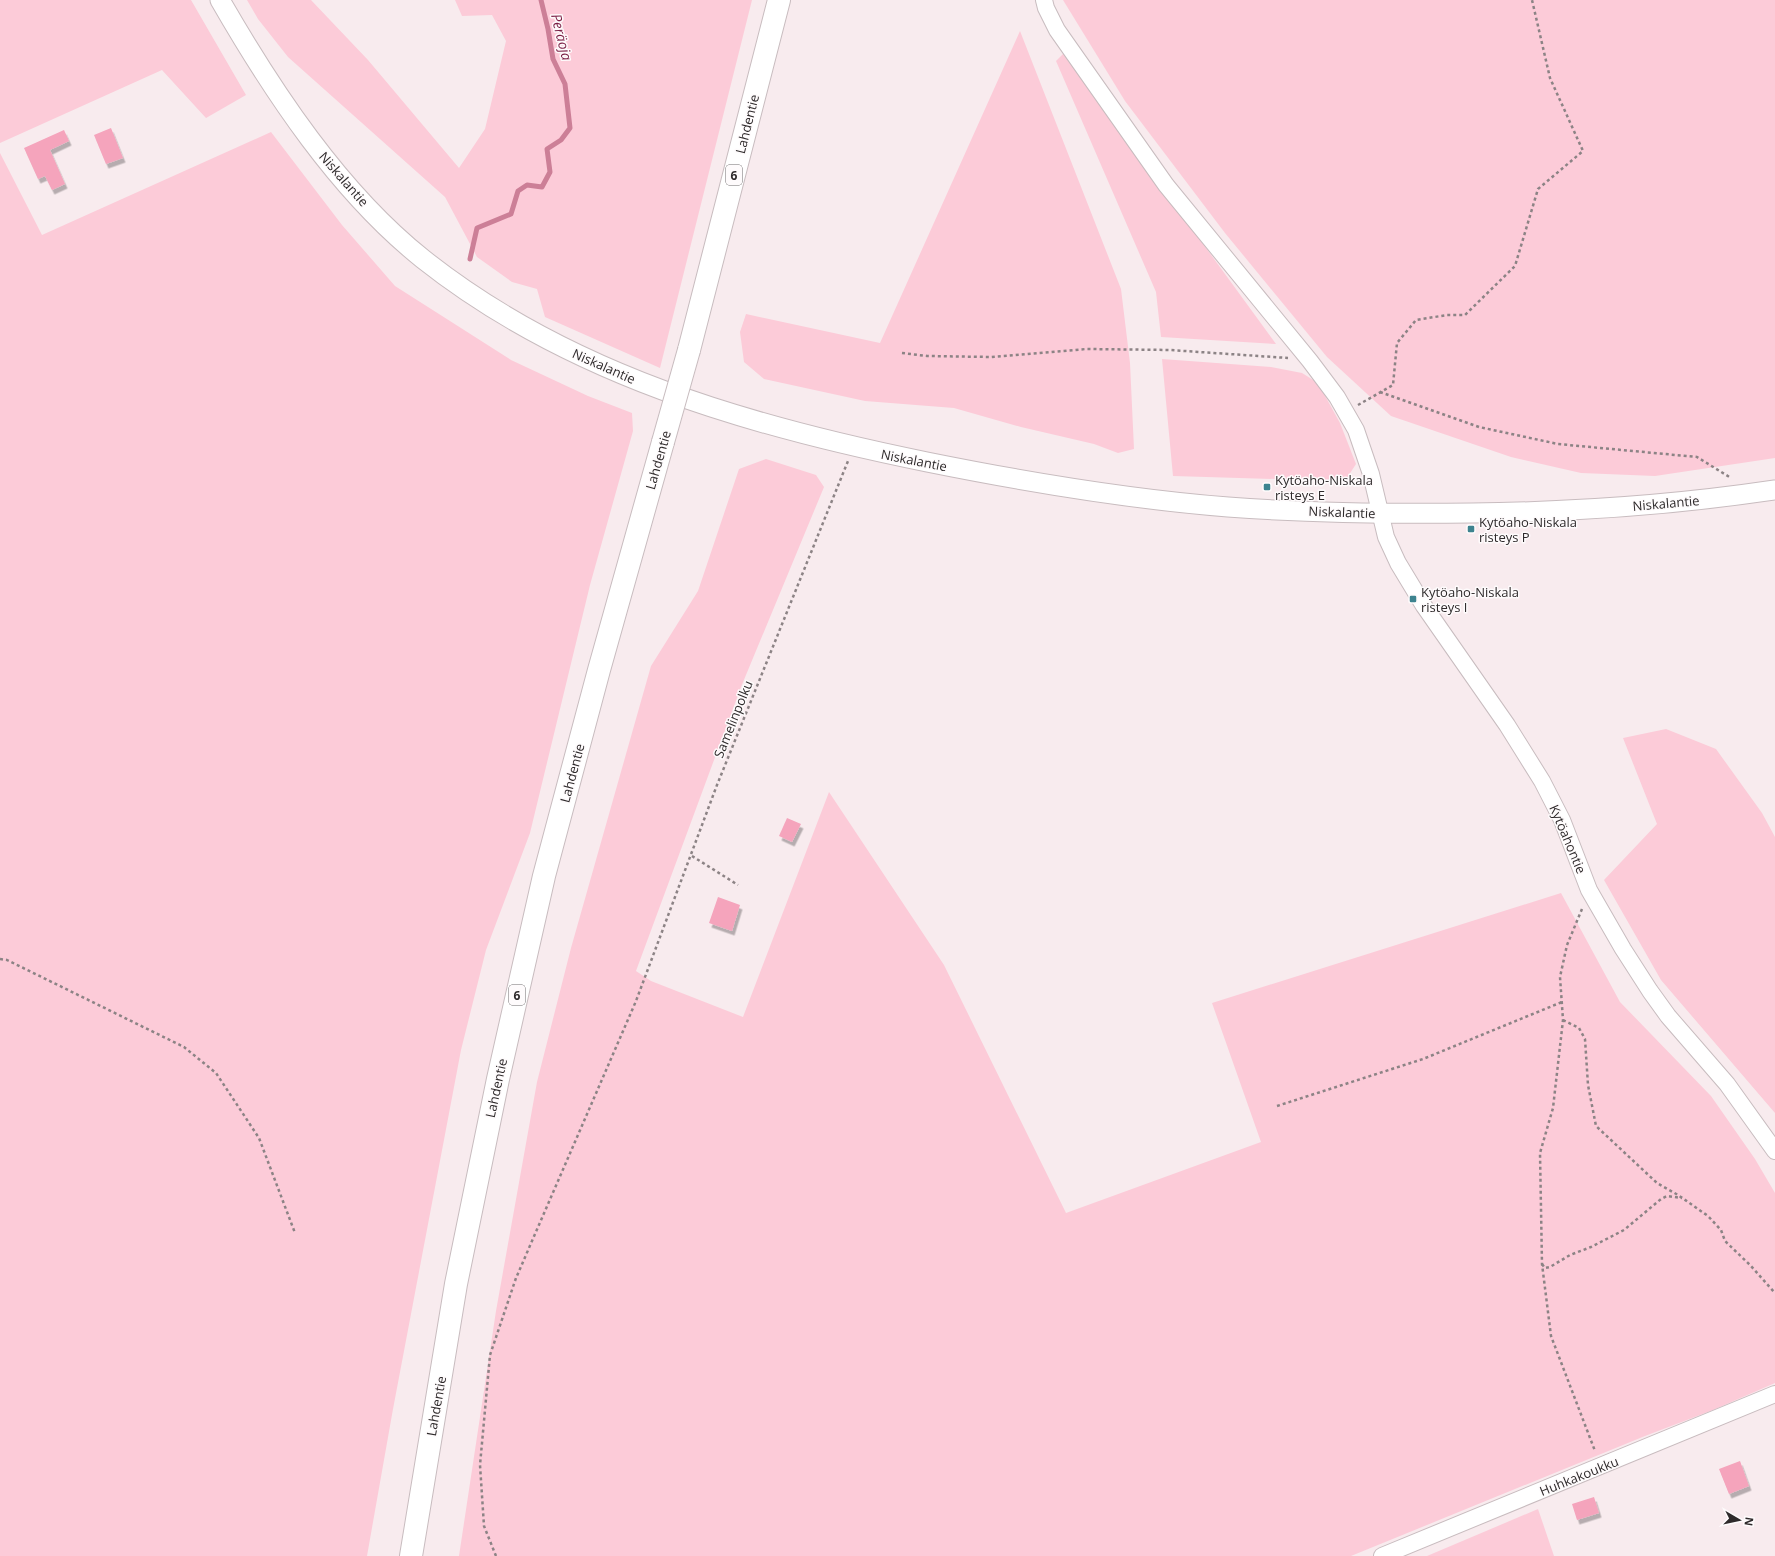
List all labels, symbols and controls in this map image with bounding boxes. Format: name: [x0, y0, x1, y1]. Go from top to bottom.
water label: Peräoja: [547, 12, 577, 63]
street label: Lahdentie: [731, 93, 763, 155]
street label: Niskalantie: [315, 148, 373, 210]
road number: 6: [726, 165, 742, 185]
street label: Niskalantie: [570, 344, 638, 388]
street label: Lahdentie: [641, 428, 675, 492]
street label: Niskalantie: [879, 445, 949, 475]
place label: Kytöaho-Niskala risteys E: [1275, 471, 1373, 504]
marker: Kytöaho-Niskala risteys E: [1262, 482, 1272, 492]
street label: Niskalantie: [1632, 491, 1700, 515]
street label: Niskalantie: [1308, 502, 1376, 522]
place label: Kytöaho-Niskala risteys P: [1479, 513, 1577, 546]
marker: Kytöaho-Niskala risteys P: [1466, 524, 1476, 534]
place label: Kytöaho-Niskala risteys I: [1421, 583, 1519, 616]
marker: Kytöaho-Niskala risteys I: [1408, 594, 1418, 604]
street label: Samelinpolku: [709, 678, 757, 760]
street label: Lahdentie: [555, 741, 589, 805]
street label: Kytöahontie: [1545, 802, 1591, 876]
road number: 6: [509, 985, 525, 1005]
street label: Lahdentie: [481, 1057, 511, 1119]
street label: Lahdentie: [422, 1375, 450, 1437]
street label: Huhkakoukku: [1537, 1452, 1621, 1500]
north arrow: [1719, 1500, 1759, 1540]
text: N: [1741, 1516, 1757, 1527]

